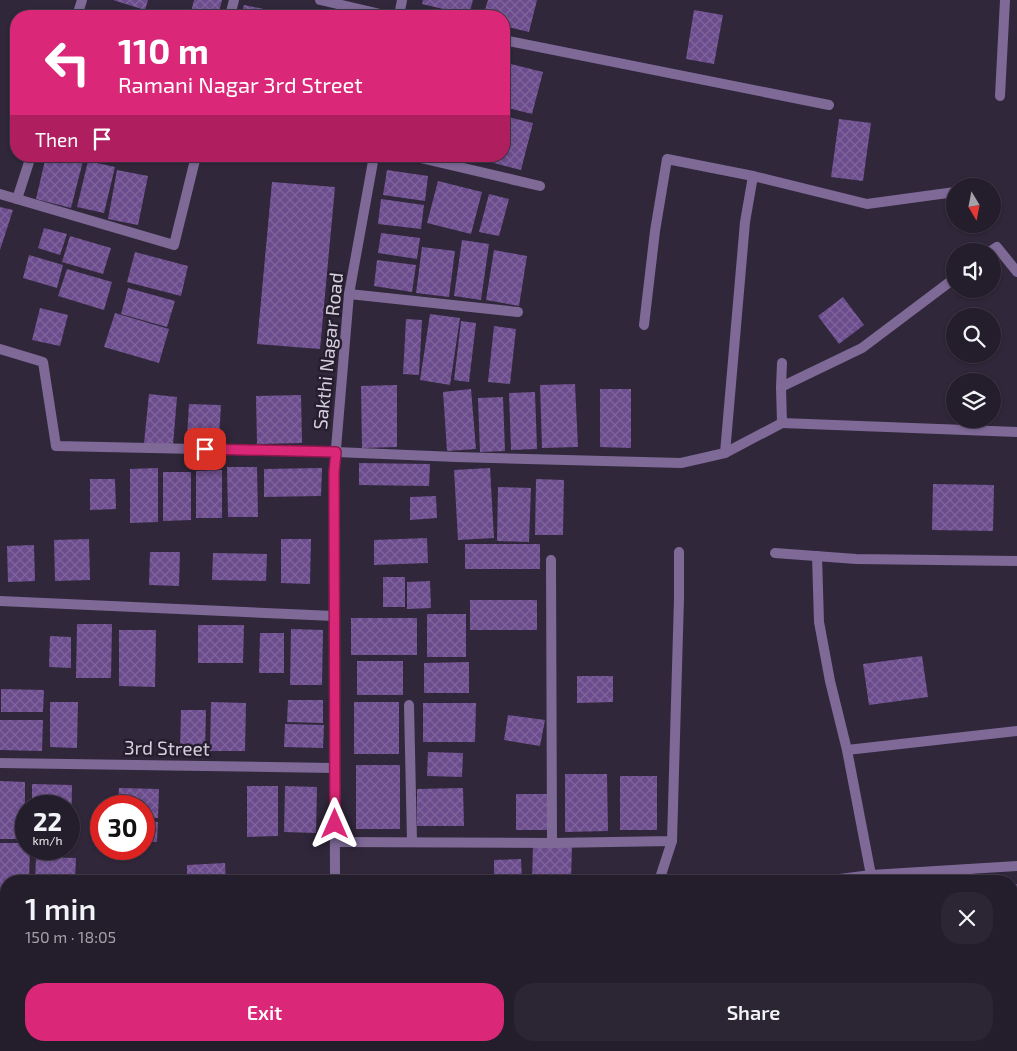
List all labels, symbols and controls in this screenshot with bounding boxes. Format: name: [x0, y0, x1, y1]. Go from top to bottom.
text: 110 m: [118, 29, 209, 71]
icon: left: [35, 30, 100, 95]
text: Ramani Nagar 3rd Street: [118, 71, 363, 97]
icon: arrive: [88, 125, 116, 153]
text: Then: [35, 128, 78, 151]
north arrow: [946, 178, 1001, 232]
map controls: [946, 178, 1001, 428]
button: sound: [946, 243, 1001, 298]
street label: Sakthi Nagar Road: [308, 271, 347, 431]
button: search: [946, 308, 1001, 363]
button: layers: [946, 373, 1001, 428]
pin: [184, 428, 226, 470]
icon: arrive: [191, 435, 219, 463]
street label: 3rd Street: [124, 735, 210, 760]
speed limit sign: 30: [90, 795, 155, 860]
position arrow: [308, 797, 360, 849]
text: 22: [33, 806, 62, 836]
text: km/h: [33, 833, 62, 847]
text: 1 min: [25, 890, 96, 926]
button: close: [941, 892, 993, 944]
text: 150 m · 18:05: [25, 927, 116, 946]
button: Exit: [25, 983, 504, 1041]
button: Share: [514, 983, 993, 1041]

